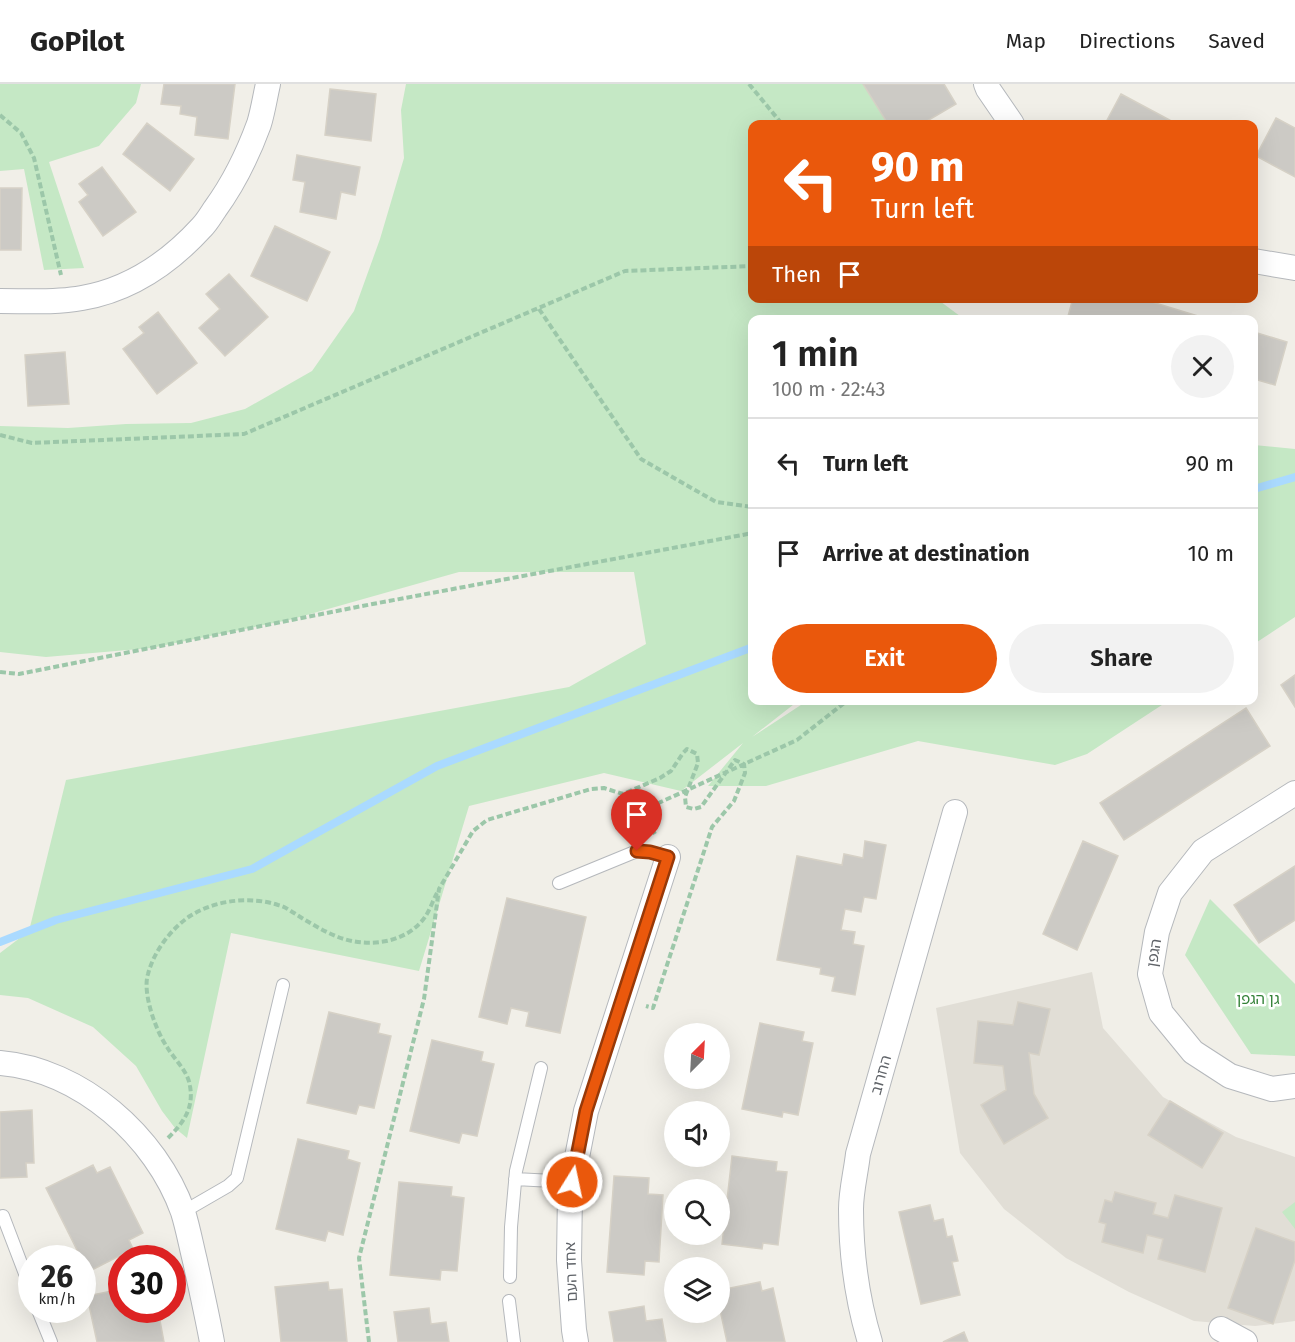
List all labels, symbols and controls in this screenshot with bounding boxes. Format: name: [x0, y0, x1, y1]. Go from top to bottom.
text: GoPilot: [30, 25, 124, 58]
text: Map: [1006, 28, 1046, 54]
text: Directions: [1079, 28, 1175, 54]
text: Saved: [1208, 28, 1265, 54]
text: 90 m: [871, 142, 965, 192]
icon: left: [772, 144, 850, 222]
text: Turn left: [871, 193, 974, 225]
icon: arrive: [833, 258, 866, 291]
text: Then: [772, 261, 821, 288]
text: 1 min: [772, 332, 859, 376]
button: close: [1171, 335, 1234, 398]
text: 100 m · 22:43: [772, 377, 886, 401]
icon: left: [772, 447, 805, 480]
text: Turn left: [823, 450, 908, 477]
text: 90 m: [1185, 450, 1234, 477]
icon: arrive: [772, 537, 805, 570]
text: Arrive at destination: [823, 540, 1030, 567]
text: 10 m: [1188, 540, 1234, 567]
button: Exit: [772, 624, 997, 693]
button: Share: [1009, 624, 1234, 693]
pin: [611, 789, 662, 851]
icon: arrive: [620, 798, 653, 831]
street label: הגפן: [1143, 937, 1165, 969]
park label: גן הגפן: [1236, 990, 1280, 1008]
north arrow: [664, 1023, 730, 1089]
map controls: [664, 1023, 730, 1323]
street label: החרוב: [867, 1053, 895, 1097]
button: sound: [664, 1101, 730, 1167]
position arrow: [540, 1150, 604, 1214]
button: search: [664, 1179, 730, 1245]
street label: אחד העם: [561, 1242, 581, 1302]
speed limit sign: 30: [108, 1245, 186, 1323]
button: layers: [664, 1257, 730, 1323]
text: 26: [41, 1259, 73, 1295]
text: km/h: [38, 1290, 76, 1308]

